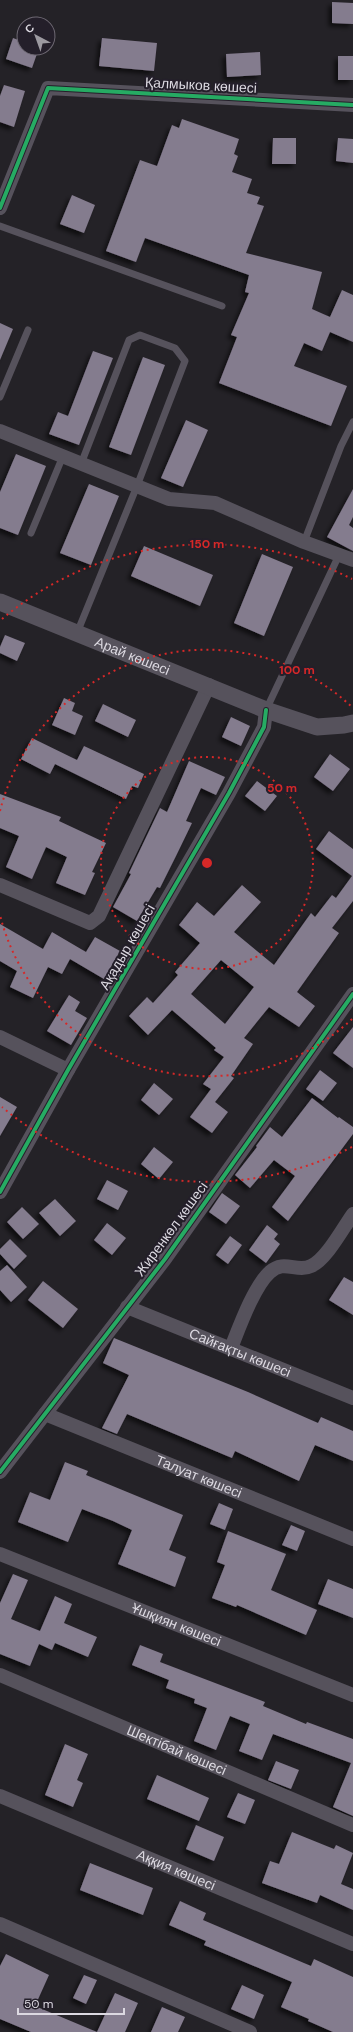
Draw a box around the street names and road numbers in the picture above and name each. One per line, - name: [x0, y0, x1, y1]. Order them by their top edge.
- street label: Қалмыков көшесі: [145, 73, 257, 97]
- street label: Арай көшесі: [92, 632, 173, 679]
- street label: Ақадыр көшесі: [95, 901, 159, 993]
- street label: Жиренкөл көшесі: [131, 1178, 211, 1280]
- street label: Сайғақты көшесі: [187, 1324, 294, 1381]
- street label: Талуат көшесі: [153, 1451, 245, 1502]
- street label: Ұшқиян көшесі: [129, 1598, 224, 1650]
- street label: Шектібай көшесі: [124, 1721, 229, 1779]
- street label: Аққия көшесі: [134, 1845, 218, 1894]

